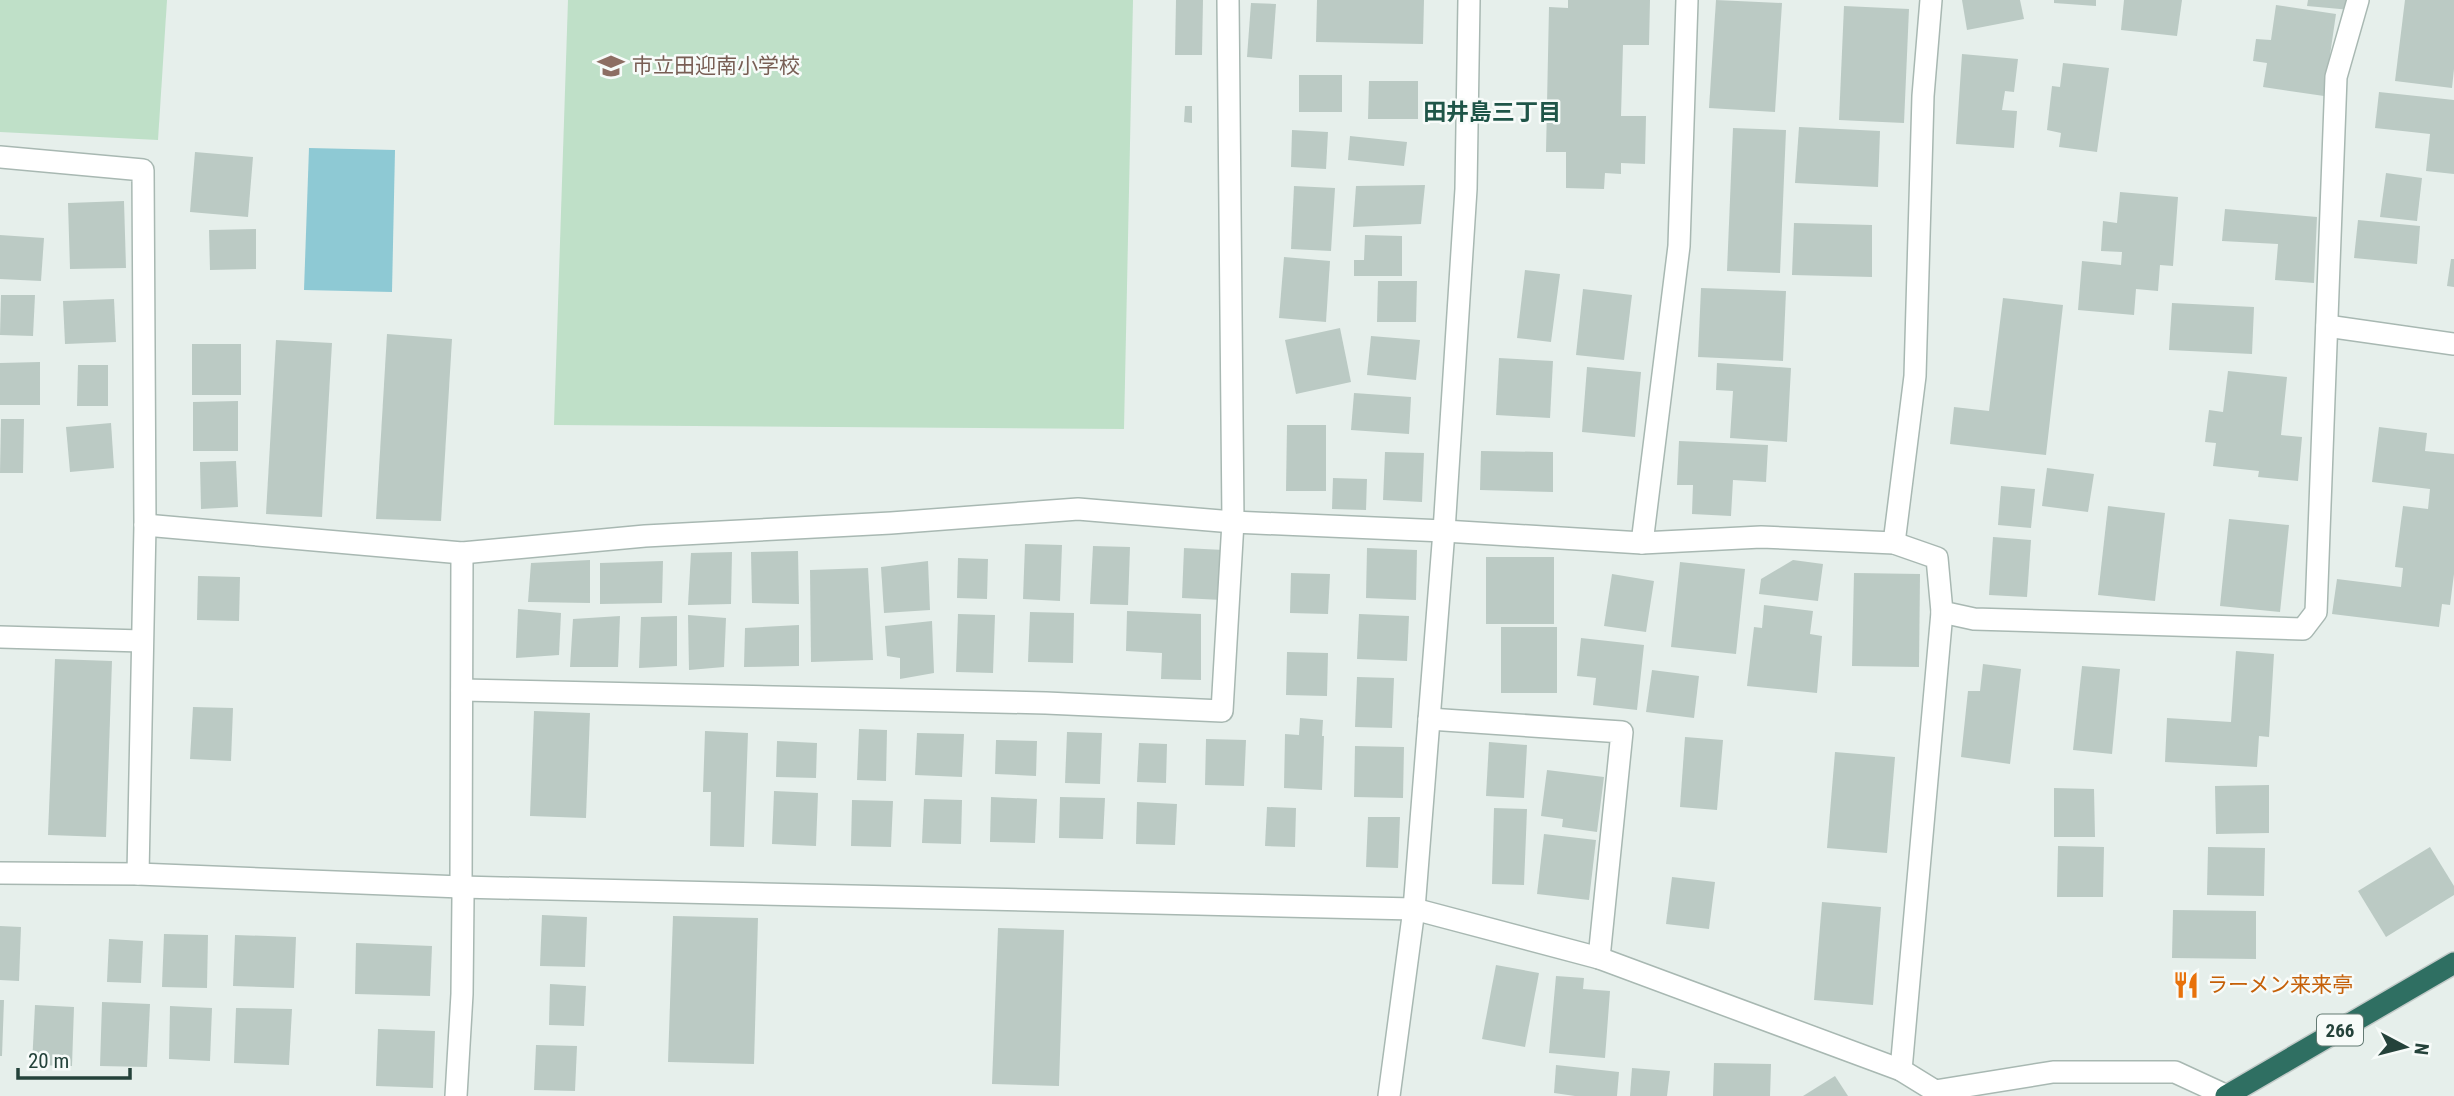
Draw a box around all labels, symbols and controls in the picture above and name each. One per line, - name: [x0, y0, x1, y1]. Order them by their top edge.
- school or university icon: 市立田迎南小学校: [596, 51, 626, 81]
- place label: 市立田迎南小学校: [632, 54, 800, 78]
- district label: 田井島三丁目: [1423, 99, 1561, 126]
- restaurant icon: ラーメン来来亭: [2171, 970, 2201, 1000]
- place label: ラーメン来来亭: [2207, 973, 2353, 997]
- north arrow: [2370, 1012, 2440, 1082]
- road number: 266: [2317, 1014, 2363, 1046]
- scale bar: [18, 1036, 130, 1080]
- text: N: [2409, 1042, 2434, 1056]
- text: 20 m: [28, 1049, 69, 1073]

